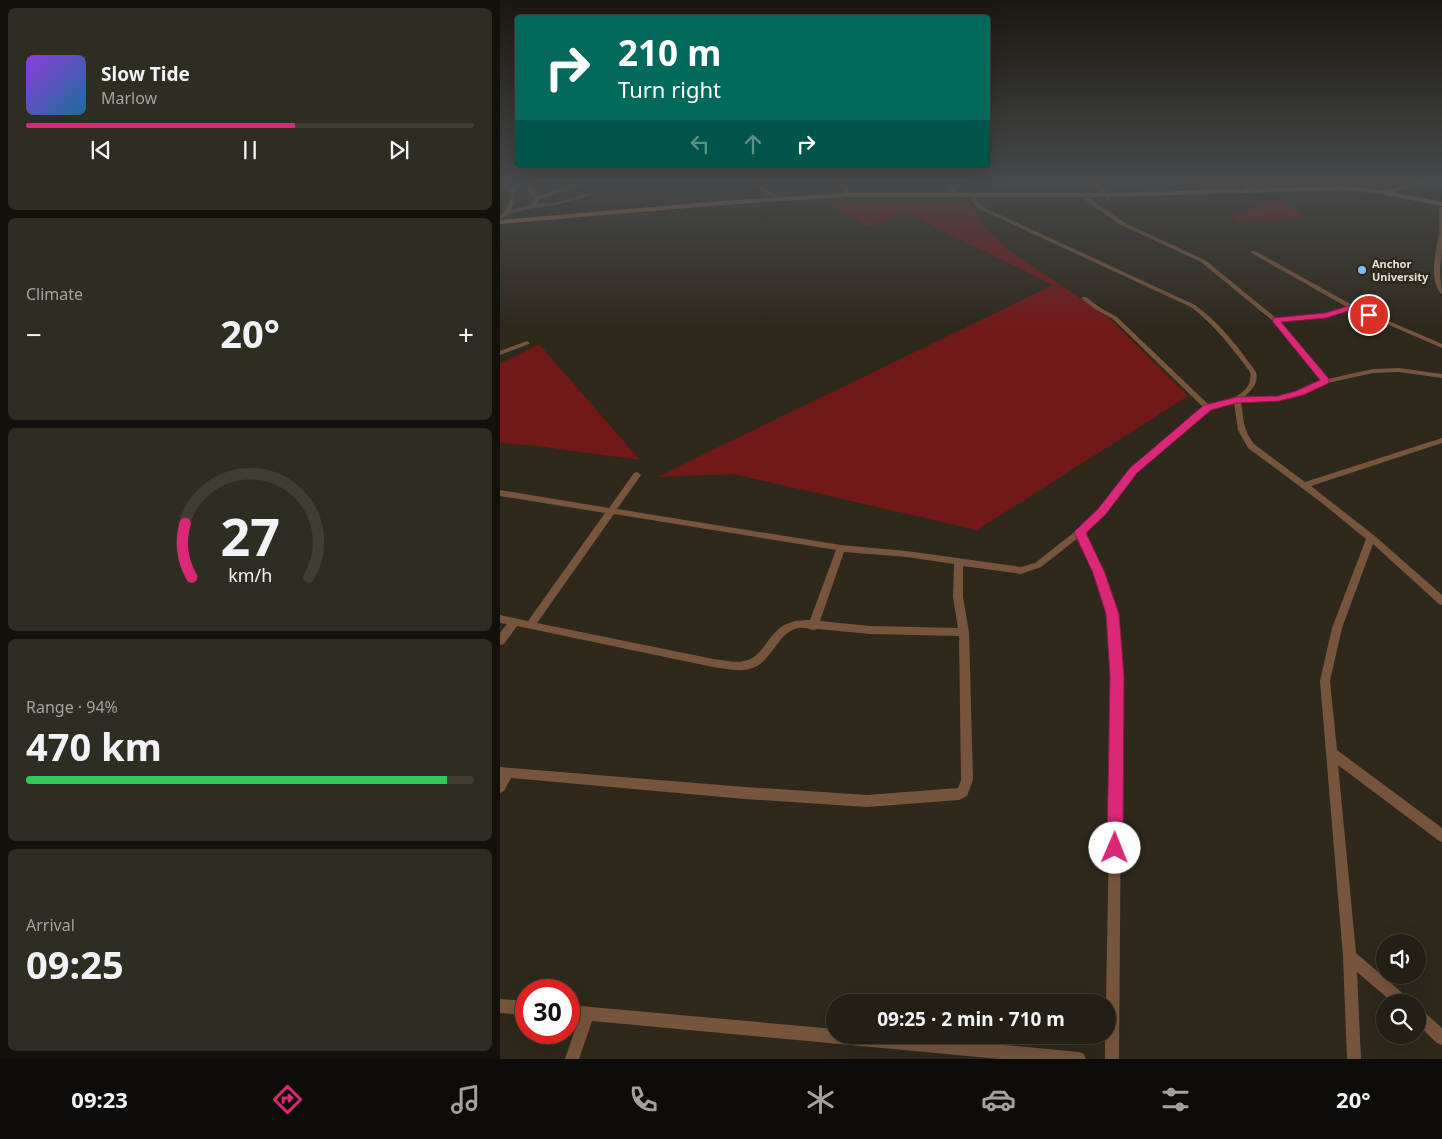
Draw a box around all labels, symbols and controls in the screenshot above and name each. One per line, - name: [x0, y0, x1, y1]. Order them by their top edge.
- text: 210 m: [618, 29, 721, 76]
- icon: right: [535, 35, 600, 100]
- text: Slow Tide: [101, 61, 190, 87]
- text: Turn right: [618, 74, 721, 104]
- text: Marlow: [101, 87, 157, 109]
- icon: left: [686, 130, 714, 158]
- icon: ahead: [739, 130, 767, 158]
- icon: right: [792, 130, 820, 158]
- icon: previous: [87, 136, 115, 164]
- icon: pause: [236, 136, 264, 164]
- icon: next: [385, 136, 413, 164]
- place label: Anchor University: [1372, 256, 1429, 284]
- marker: Anchor University: [1356, 264, 1368, 276]
- text: Climate: [26, 283, 83, 305]
- pin: [1348, 294, 1390, 336]
- icon: arrive: [1355, 301, 1383, 329]
- text: 20°: [220, 307, 280, 359]
- text: −: [26, 315, 42, 353]
- text: +: [458, 315, 474, 353]
- text: 27: [220, 500, 280, 571]
- text: km/h: [228, 563, 272, 587]
- text: Range · 94%: [26, 696, 118, 718]
- text: 470 km: [26, 720, 162, 772]
- position arrow: [1088, 821, 1140, 873]
- text: Arrival: [26, 914, 75, 936]
- map controls: [1376, 934, 1426, 1044]
- button: sound: [1376, 934, 1426, 984]
- text: 09:25: [26, 938, 124, 990]
- speed limit sign: 30: [515, 979, 580, 1044]
- button: search: [1376, 994, 1426, 1044]
- text: 09:25 · 2 min · 710 m: [877, 1006, 1065, 1032]
- icon: directions: [270, 1082, 305, 1117]
- icon: music: [448, 1082, 483, 1117]
- icon: phone: [626, 1082, 661, 1117]
- icon: climate: [803, 1082, 838, 1117]
- icon: car: [981, 1082, 1016, 1117]
- icon: filters: [1158, 1082, 1193, 1117]
- text: 09:23: [71, 1084, 128, 1114]
- text: 20°: [1336, 1084, 1371, 1114]

